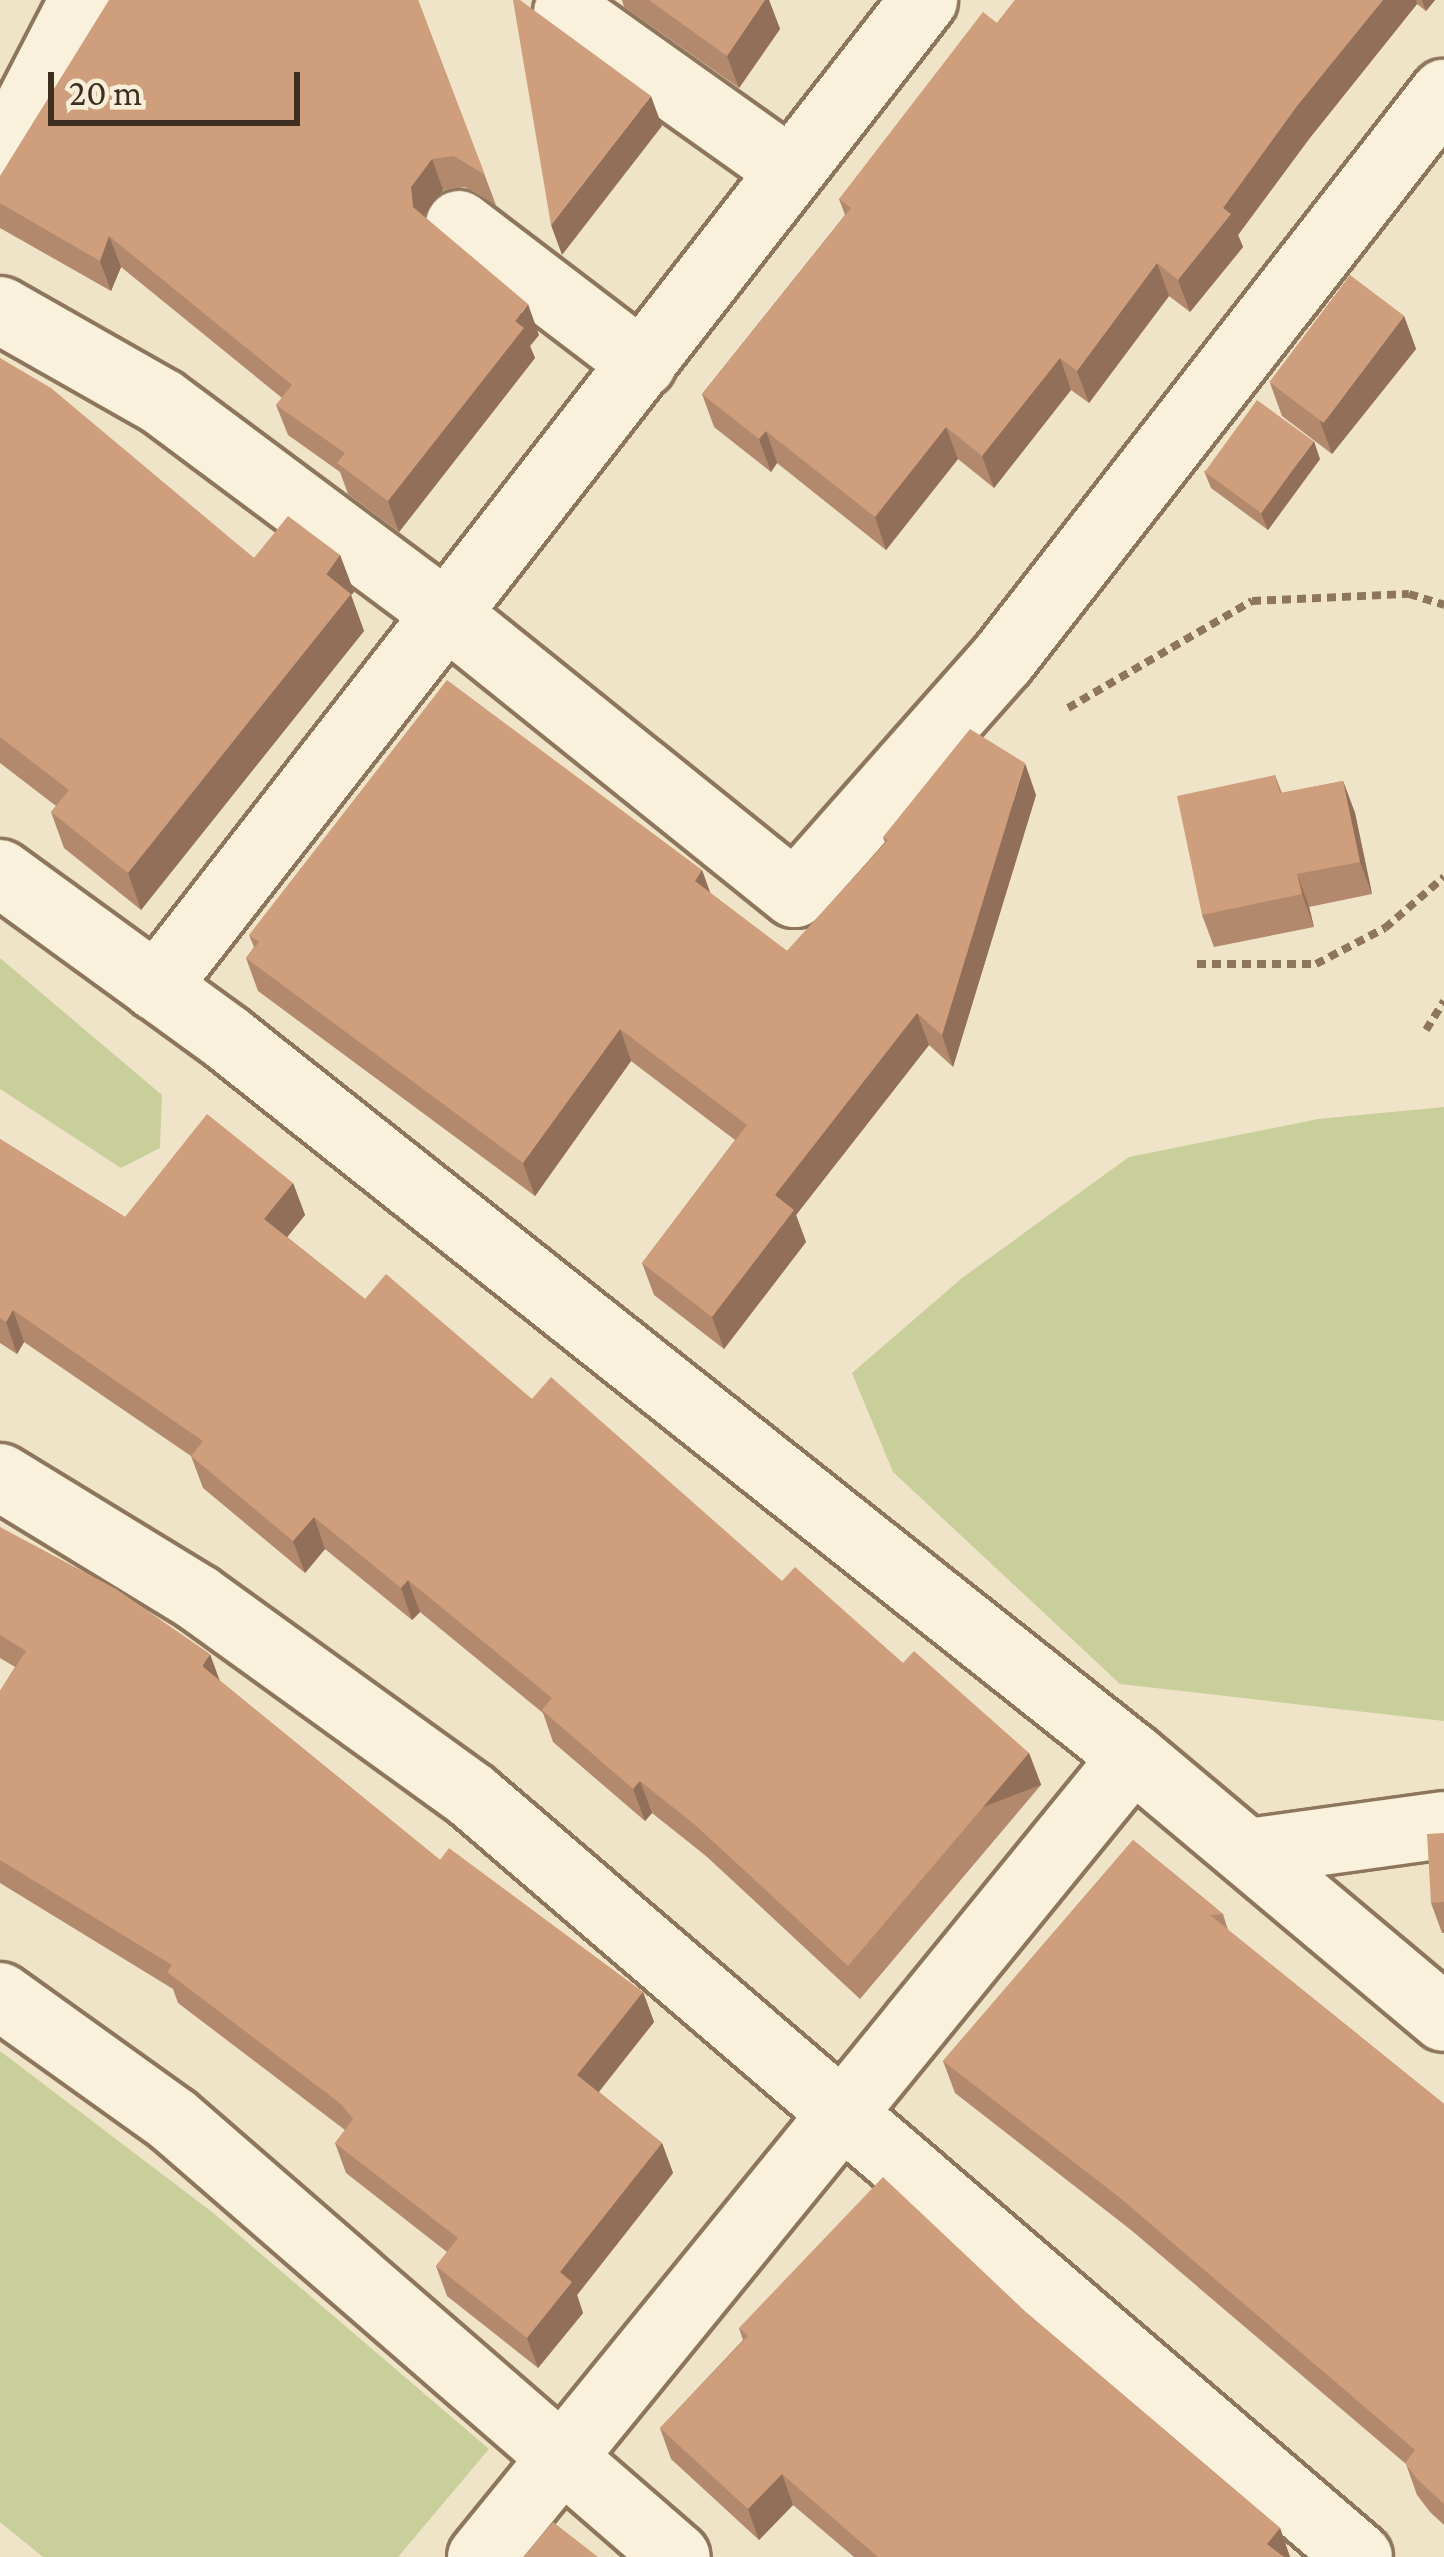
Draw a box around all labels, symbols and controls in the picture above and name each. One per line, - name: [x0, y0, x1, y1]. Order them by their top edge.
- scale bar: [54, 48, 306, 122]
- text: 20 m: [69, 73, 142, 113]

